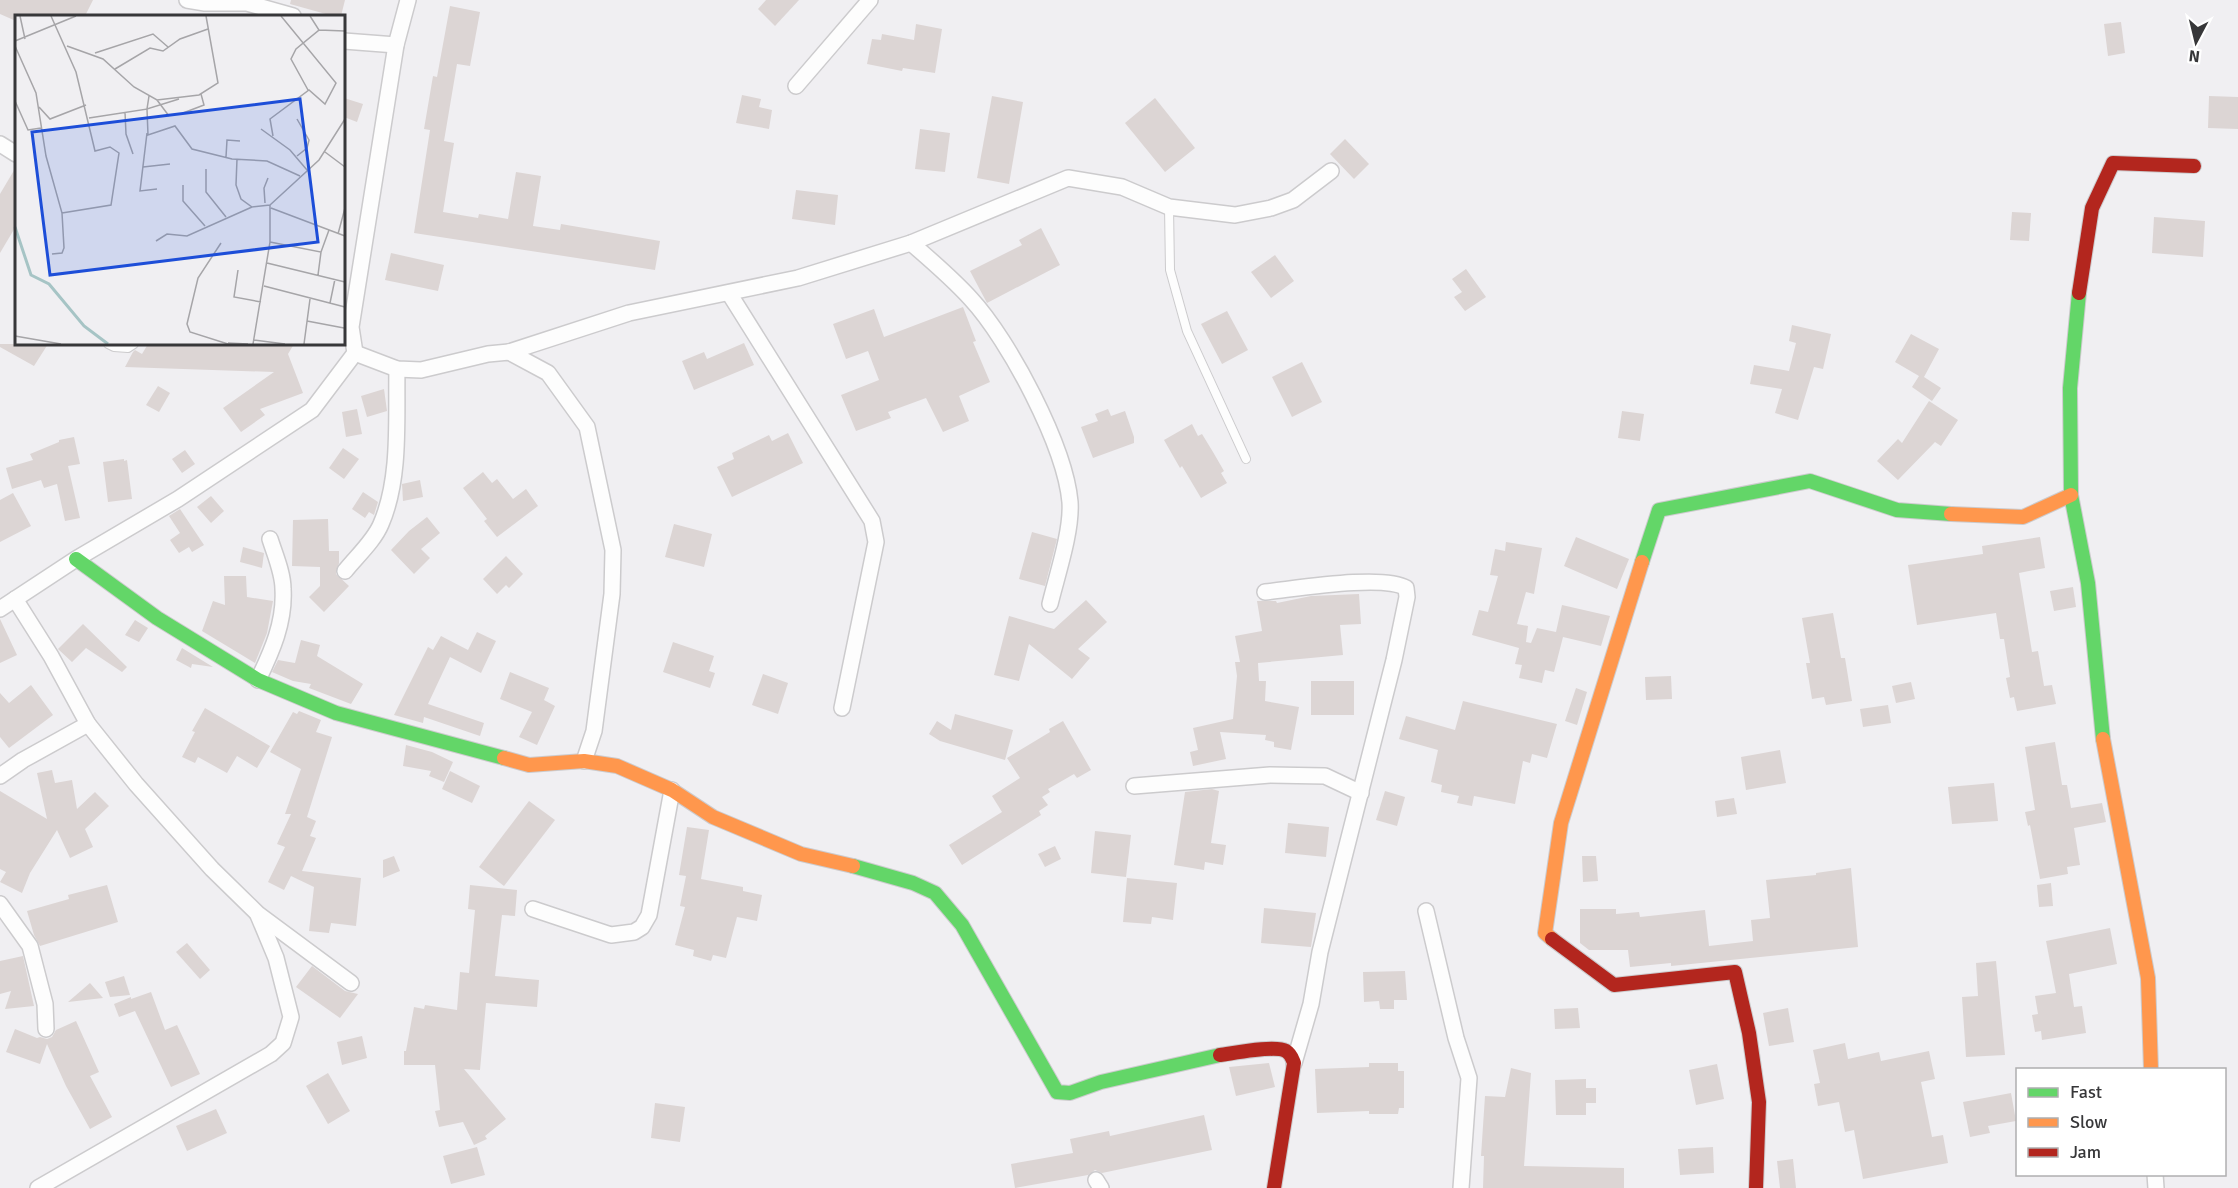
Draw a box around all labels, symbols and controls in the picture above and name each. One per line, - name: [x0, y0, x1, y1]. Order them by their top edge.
- north arrow: [2166, 12, 2226, 72]
- inset map: [15, 15, 345, 345]
- text: N: [2188, 45, 2201, 66]
- legend: [2016, 1068, 2226, 1176]
- text: Fast: [2070, 1081, 2102, 1103]
- text: Slow: [2070, 1111, 2107, 1133]
- text: Jam: [2070, 1141, 2101, 1163]

